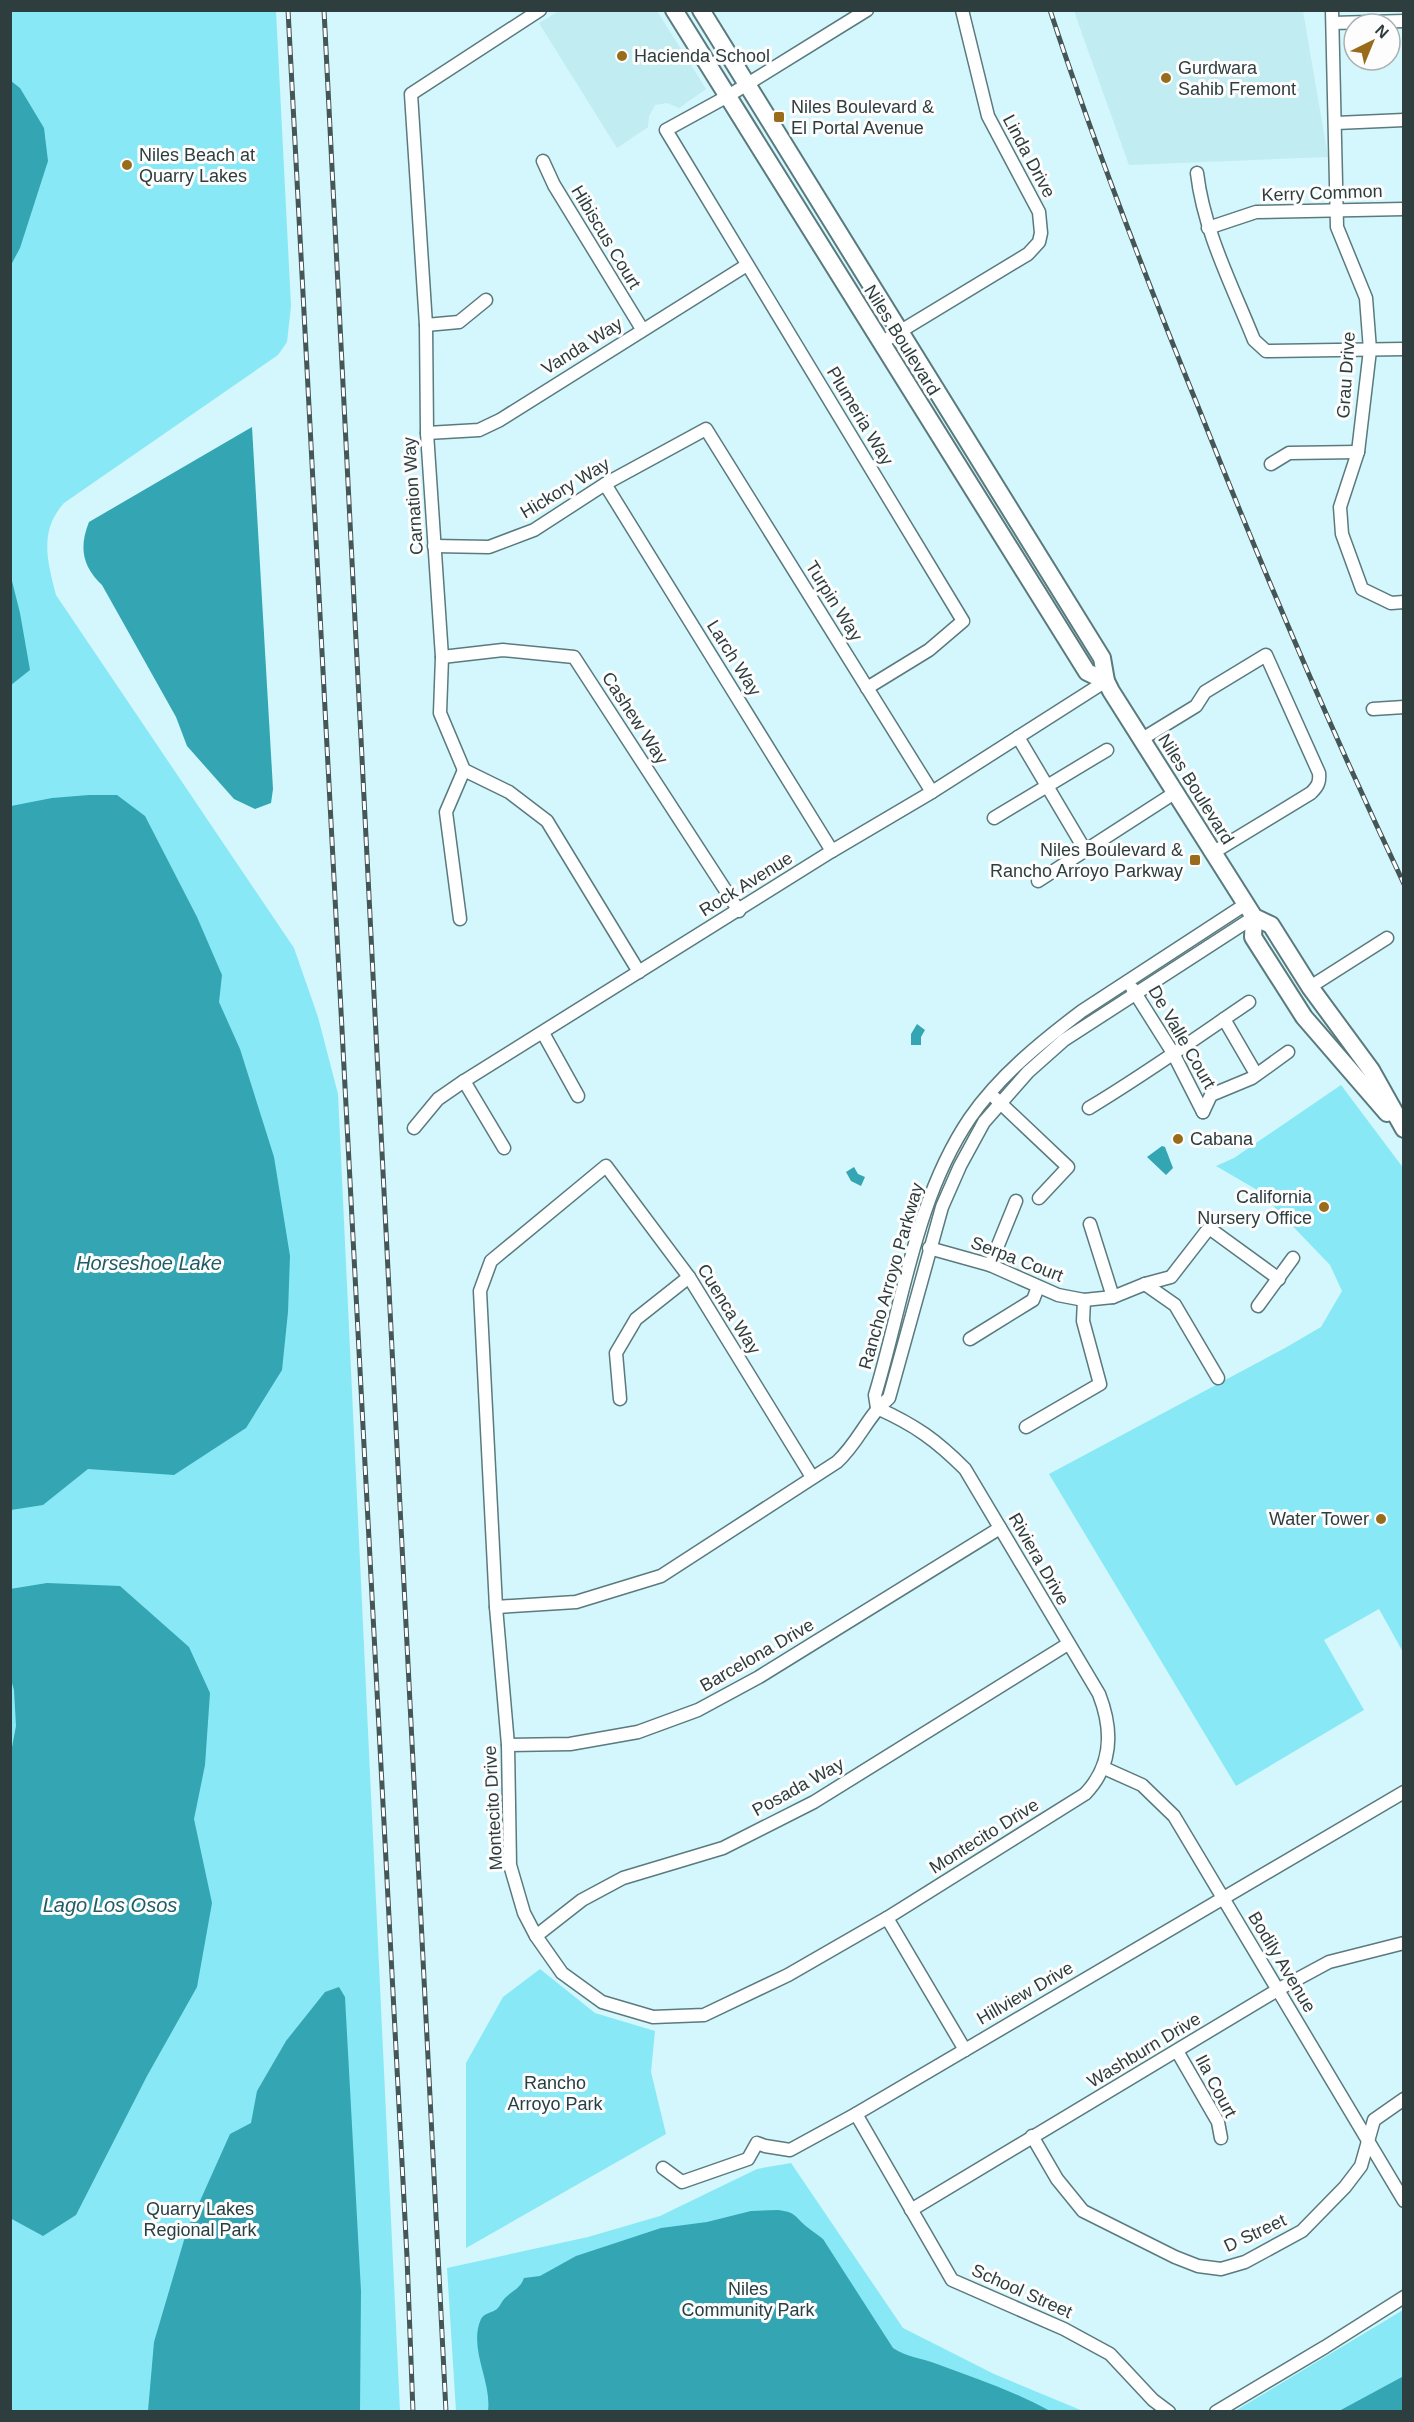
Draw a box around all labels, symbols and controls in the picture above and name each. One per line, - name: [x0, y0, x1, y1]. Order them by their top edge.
- north arrow: [1342, 12, 1402, 72]
- text: N: [1372, 21, 1392, 42]
- place label: Hacienda School: [634, 46, 770, 66]
- marker: Hacienda School: [615, 49, 629, 63]
- place label: Gurdwara Sahib Fremont: [1178, 58, 1296, 99]
- marker: Gurdwara Sahib Fremont: [1159, 71, 1173, 85]
- place label: Niles Boulevard & El Portal Avenue: [791, 97, 934, 138]
- marker: Niles Boulevard & El Portal Avenue: [772, 110, 786, 124]
- street label: Linda Drive: [999, 111, 1059, 201]
- place label: Niles Beach at Quarry Lakes: [139, 145, 255, 186]
- marker: Niles Beach at Quarry Lakes: [120, 158, 134, 172]
- street label: Kerry Common: [1261, 181, 1383, 205]
- street label: Hibiscus Court: [567, 182, 645, 292]
- street label: Niles Boulevard: [860, 281, 944, 399]
- street label: Vanda Way: [538, 313, 626, 379]
- street label: Grau Drive: [1333, 331, 1359, 419]
- street label: Plumeria Way: [823, 363, 897, 469]
- street label: Carnation Way: [399, 436, 427, 556]
- street label: Hickory Way: [517, 454, 613, 522]
- street label: Turpin Way: [801, 557, 867, 645]
- street label: Larch Way: [703, 617, 765, 699]
- street label: Cashew Way: [598, 668, 672, 768]
- street label: Niles Boulevard: [1154, 730, 1238, 848]
- place label: Niles Boulevard & Rancho Arroyo Parkway: [990, 840, 1183, 881]
- street label: Rock Avenue: [696, 848, 796, 920]
- marker: Niles Boulevard & Rancho Arroyo Parkway: [1188, 853, 1202, 867]
- street label: De Valle Court: [1144, 982, 1220, 1092]
- place label: Cabana: [1190, 1129, 1254, 1149]
- marker: Cabana: [1171, 1132, 1185, 1146]
- street label: Rancho Arroyo Parkway: [855, 1180, 927, 1372]
- place label: California Nursery Office: [1197, 1187, 1313, 1228]
- marker: California Nursery Office: [1317, 1200, 1331, 1214]
- street label: Serpa Court: [968, 1232, 1066, 1286]
- water label: Horseshoe Lake: [76, 1252, 222, 1274]
- street label: Cuenca Way: [693, 1260, 765, 1358]
- street label: Riviera Drive: [1005, 1509, 1073, 1609]
- place label: Water Tower: [1269, 1509, 1369, 1529]
- marker: Water Tower: [1374, 1512, 1388, 1526]
- street label: Barcelona Drive: [697, 1614, 817, 1696]
- street label: Montecito Drive: [480, 1745, 506, 1871]
- street label: Posada Way: [749, 1754, 847, 1820]
- street label: Montecito Drive: [926, 1794, 1042, 1878]
- water label: Lago Los Osos: [43, 1894, 177, 1916]
- street label: Bodily Avenue: [1244, 1908, 1320, 2016]
- street label: Hillview Drive: [973, 1957, 1077, 2029]
- street label: Washburn Drive: [1084, 2008, 1204, 2092]
- street label: Ila Court: [1191, 2051, 1241, 2121]
- park label: Rancho Arroyo Park: [507, 2073, 604, 2114]
- park label: Quarry Lakes Regional Park: [143, 2199, 258, 2240]
- street label: D Street: [1221, 2210, 1289, 2256]
- street label: School Street: [969, 2260, 1075, 2322]
- park label: Niles Community Park: [681, 2279, 816, 2320]

